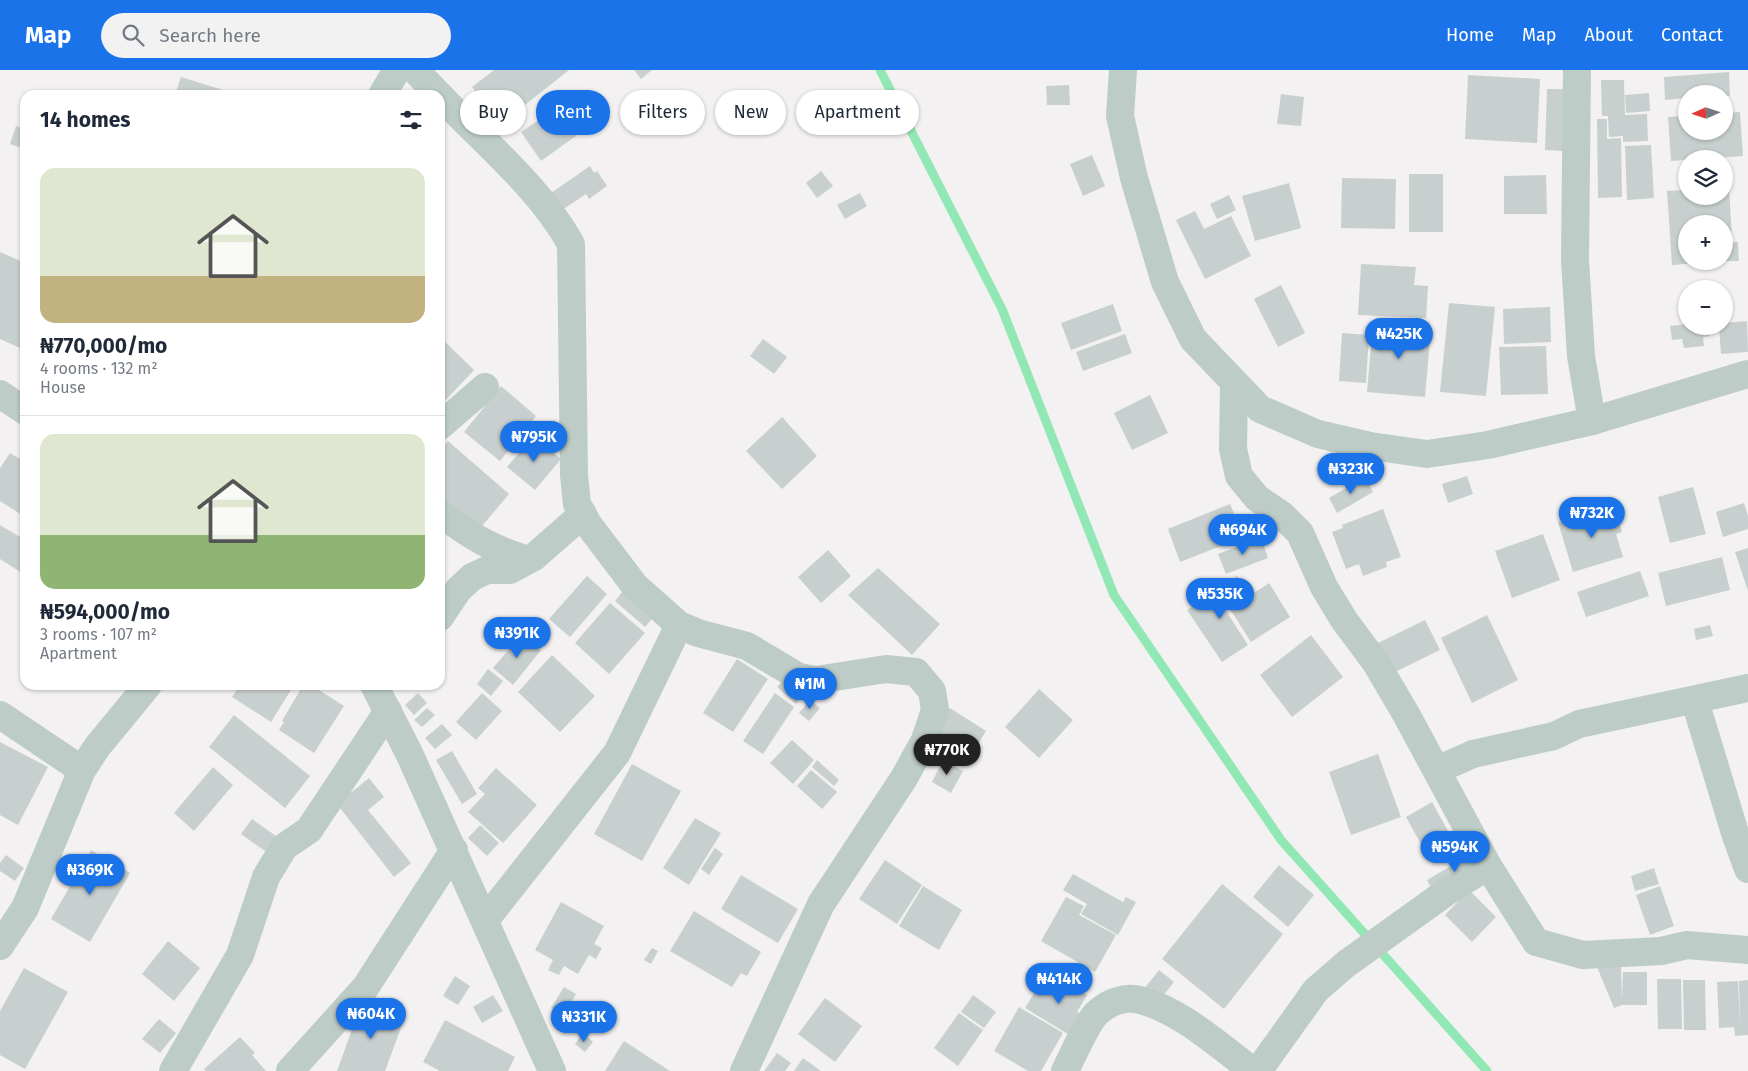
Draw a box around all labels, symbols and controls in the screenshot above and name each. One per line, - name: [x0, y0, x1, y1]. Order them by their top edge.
- search box: [101, 13, 451, 58]
- text: Map: [25, 21, 71, 49]
- icon: search: [119, 21, 147, 49]
- text: Search here: [159, 24, 261, 47]
- text: Home: [1446, 24, 1494, 46]
- text: Map: [1522, 24, 1556, 46]
- text: About: [1584, 24, 1633, 46]
- text: Contact: [1661, 24, 1723, 46]
- north arrow: [1678, 85, 1732, 140]
- map controls: [1678, 85, 1733, 335]
- chip: Buy: [460, 90, 526, 135]
- chip: Rent: [536, 90, 610, 135]
- chip: Filters: [620, 90, 705, 135]
- chip: New: [715, 90, 786, 135]
- chip: Apartment: [796, 90, 919, 135]
- icon: filters: [397, 106, 425, 134]
- text: 14 homes: [40, 107, 130, 133]
- button: layers: [1678, 150, 1733, 205]
- icon: home: [188, 201, 278, 291]
- button: +: [1678, 215, 1733, 270]
- button: −: [1678, 280, 1733, 335]
- pin: ₦425K: [1364, 318, 1434, 360]
- text: ₦425K: [1376, 324, 1422, 343]
- text: ₦770,000/mo: [40, 333, 167, 359]
- text: 4 rooms · 132 m²: [40, 359, 158, 378]
- text: House: [40, 378, 86, 397]
- pin: ₦795K: [499, 420, 569, 463]
- text: ₦795K: [511, 427, 557, 446]
- pin: ₦323K: [1316, 452, 1386, 495]
- text: ₦323K: [1328, 459, 1374, 478]
- icon: home: [188, 466, 278, 556]
- pin: ₦732K: [1557, 496, 1627, 539]
- text: ₦732K: [1570, 503, 1614, 522]
- pin: ₦694K: [1208, 514, 1278, 556]
- text: ₦694K: [1219, 520, 1267, 539]
- pin: ₦535K: [1185, 578, 1255, 620]
- text: ₦535K: [1197, 584, 1243, 603]
- text: ₦594,000/mo: [40, 599, 170, 625]
- pin: ₦391K: [482, 616, 552, 659]
- text: ₦391K: [495, 623, 539, 642]
- text: 3 rooms · 107 m²: [40, 625, 157, 644]
- text: Apartment: [40, 644, 117, 663]
- pin: ₦1M: [786, 668, 834, 710]
- text: ₦1M: [795, 674, 825, 693]
- pin: ₦770K: [912, 734, 982, 776]
- text: ₦770K: [925, 740, 969, 759]
- pin: ₦594K: [1420, 830, 1490, 873]
- text: ₦594K: [1432, 837, 1478, 856]
- pin: ₦369K: [55, 854, 125, 896]
- text: ₦369K: [67, 860, 113, 879]
- pin: ₦414K: [1024, 962, 1094, 1005]
- text: ₦414K: [1037, 969, 1081, 988]
- pin: ₦604K: [336, 998, 406, 1040]
- pin: ₦331K: [549, 1000, 619, 1043]
- text: ₦604K: [347, 1004, 395, 1023]
- text: ₦331K: [562, 1007, 606, 1026]

